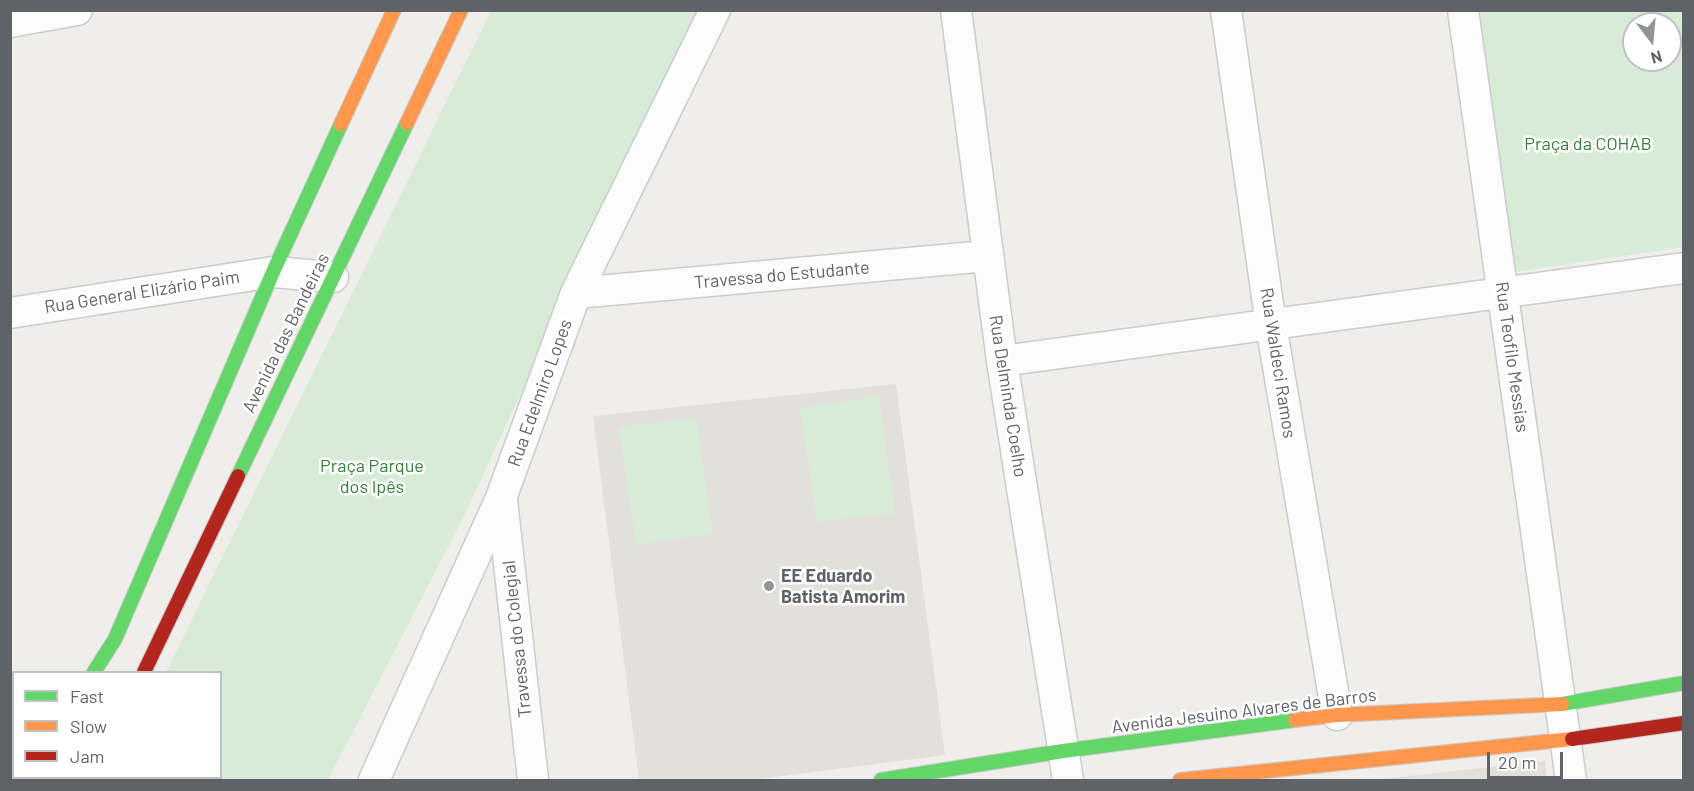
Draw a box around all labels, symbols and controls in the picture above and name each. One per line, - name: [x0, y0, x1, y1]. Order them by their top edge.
- north arrow: [1622, 12, 1682, 72]
- text: N: [1649, 47, 1664, 68]
- park label: Praça da COHAB: [1524, 133, 1652, 155]
- street label: Avenida das Bandeiras: [238, 250, 334, 416]
- street label: Travessa do Estudante: [693, 257, 871, 293]
- street label: Rua General Elizário Paim: [43, 266, 241, 318]
- street label: Rua Teofilo Messias: [1491, 280, 1533, 434]
- street label: Rua Waldeci Ramos: [1255, 286, 1301, 440]
- street label: Rua Delminda Coelho: [985, 313, 1031, 479]
- street label: Rua Edelmiro Lopes: [503, 316, 577, 470]
- park label: Praça Parque dos Ipês: [320, 455, 424, 498]
- street label: Travessa do Colegial: [498, 559, 536, 719]
- place label: EE Eduardo Batista Amorim: [781, 565, 905, 608]
- marker: EE Eduardo Batista Amorim: [762, 579, 776, 593]
- legend: [12, 671, 222, 779]
- street label: Avenida Jesuino Alvares de Barros: [1110, 684, 1378, 738]
- text: Fast: [70, 685, 104, 707]
- text: Slow: [70, 715, 107, 737]
- scale bar: [1490, 740, 1566, 778]
- text: Jam: [70, 745, 104, 767]
- text: 20 m: [1498, 751, 1536, 773]

